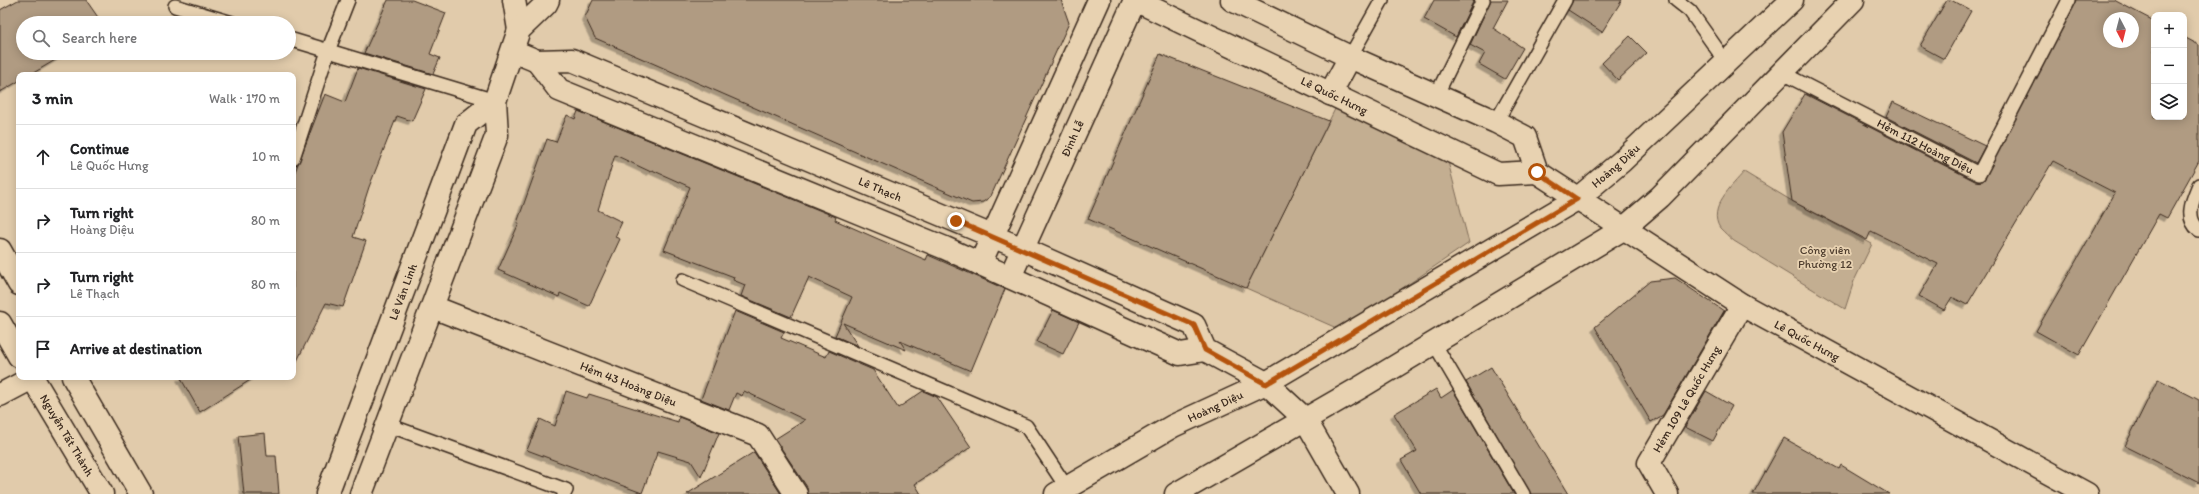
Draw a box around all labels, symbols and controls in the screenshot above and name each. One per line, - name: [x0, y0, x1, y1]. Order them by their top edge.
- north arrow: [2103, 12, 2139, 48]
- map controls: [2151, 12, 2187, 120]
- button: +: [2151, 12, 2187, 48]
- search box: [16, 16, 296, 60]
- icon: search: [30, 27, 52, 49]
- text: Search here: [62, 29, 137, 47]
- button: −: [2151, 48, 2187, 84]
- street label: Lê Quốc Hưng: [1299, 74, 1371, 118]
- button: layers: [2151, 84, 2187, 120]
- text: 3 min: [32, 88, 73, 108]
- text: Walk · 170 m: [209, 91, 280, 106]
- street label: Hẻm 112 Hoàng Diệu: [1875, 116, 1976, 177]
- street label: Ðinh Lễ: [1058, 118, 1087, 159]
- text: Continue: [70, 140, 129, 158]
- street label: Hoàng Diệu: [1589, 141, 1643, 191]
- icon: ahead: [32, 146, 54, 168]
- text: 10 m: [252, 149, 280, 164]
- text: Lê Quốc Hưng: [70, 158, 149, 173]
- route start: [1528, 163, 1546, 181]
- street label: Lê Thạch: [856, 174, 904, 204]
- text: Turn right: [70, 204, 134, 222]
- icon: right: [32, 210, 54, 232]
- route end: [947, 212, 965, 230]
- text: 80 m: [251, 213, 280, 228]
- text: Hoàng Diệu: [70, 222, 134, 237]
- park label: Công viên Phường 12: [1798, 243, 1853, 271]
- street label: Lê Văn Linh: [386, 261, 420, 322]
- text: Turn right: [70, 268, 134, 286]
- icon: right: [32, 274, 54, 296]
- text: 80 m: [251, 277, 280, 292]
- text: Lê Thạch: [70, 286, 120, 301]
- street label: Lê Quốc Hưng: [1772, 317, 1843, 365]
- icon: arrive: [32, 338, 54, 360]
- text: Arrive at destination: [70, 340, 202, 358]
- street label: Hẻm 109 Lê Quốc Hưng: [1650, 342, 1724, 455]
- street label: Hẻm 43 Hoàng Diệu: [578, 359, 679, 409]
- street label: Hoàng Diệu: [1185, 387, 1246, 425]
- street label: Nguyễn Tất Thành: [37, 392, 97, 479]

